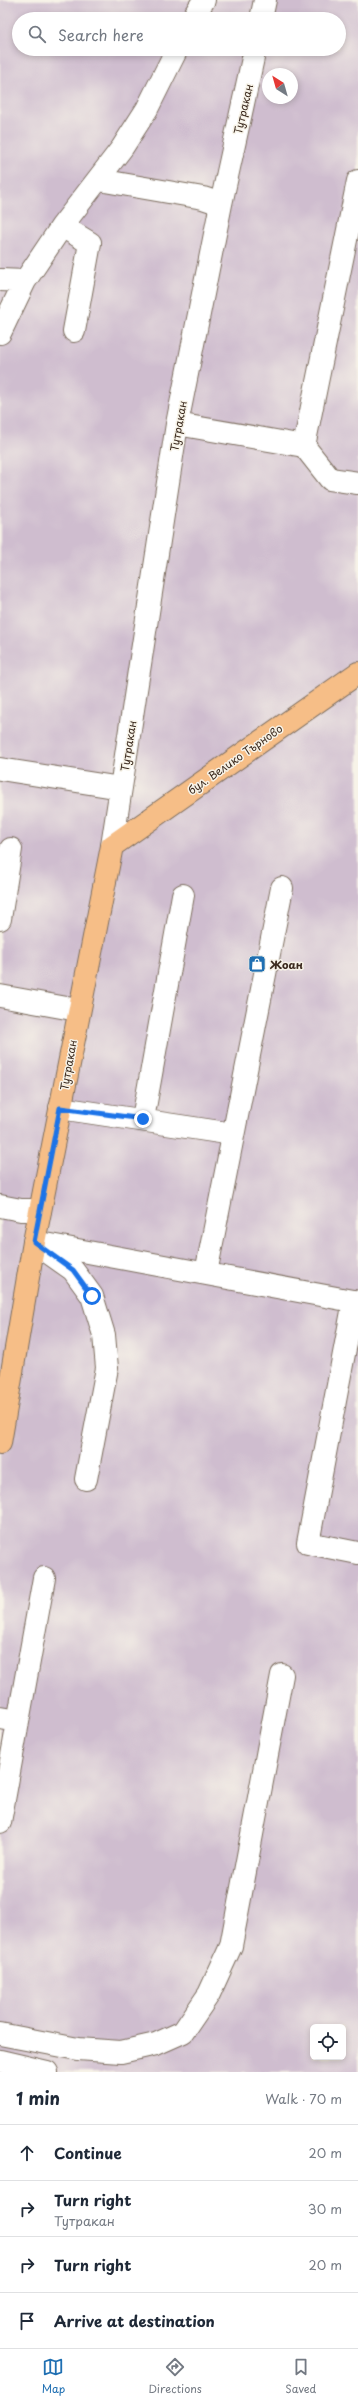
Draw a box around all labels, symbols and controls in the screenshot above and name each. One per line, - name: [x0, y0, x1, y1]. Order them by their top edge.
- search box: [12, 12, 346, 56]
- icon: search: [26, 23, 48, 45]
- text: Search here: [58, 23, 144, 46]
- north arrow: [262, 68, 298, 104]
- street label: Тутракан: [229, 82, 257, 136]
- street label: Тутракан: [165, 399, 191, 453]
- street label: Тутракан: [116, 719, 140, 773]
- street label: бул. Велико Търново: [184, 720, 286, 798]
- shop icon: Жоан: [247, 954, 267, 974]
- place label: Жоан: [269, 956, 303, 973]
- street label: Тутракан: [55, 1038, 81, 1092]
- route end: [134, 1110, 152, 1128]
- route start: [83, 1287, 101, 1305]
- map controls: [310, 2024, 346, 2060]
- button: locate: [310, 2024, 346, 2060]
- text: 1 min: [16, 2085, 60, 2111]
- text: Walk · 70 m: [265, 2089, 342, 2108]
- text: Continue: [54, 2141, 122, 2164]
- icon: ahead: [16, 2142, 38, 2164]
- text: 20 m: [308, 2143, 342, 2162]
- text: Turn right: [54, 2188, 131, 2211]
- icon: right: [16, 2198, 38, 2220]
- text: 30 m: [308, 2199, 342, 2218]
- text: Тутракан: [54, 2211, 115, 2230]
- text: Turn right: [54, 2253, 131, 2276]
- icon: right: [16, 2254, 38, 2276]
- text: 20 m: [308, 2255, 342, 2274]
- text: Arrive at destination: [54, 2309, 215, 2332]
- icon: arrive: [16, 2310, 38, 2332]
- tab: Map: [42, 2356, 65, 2397]
- tab: Directions: [148, 2356, 202, 2397]
- tab: Saved: [285, 2356, 316, 2397]

